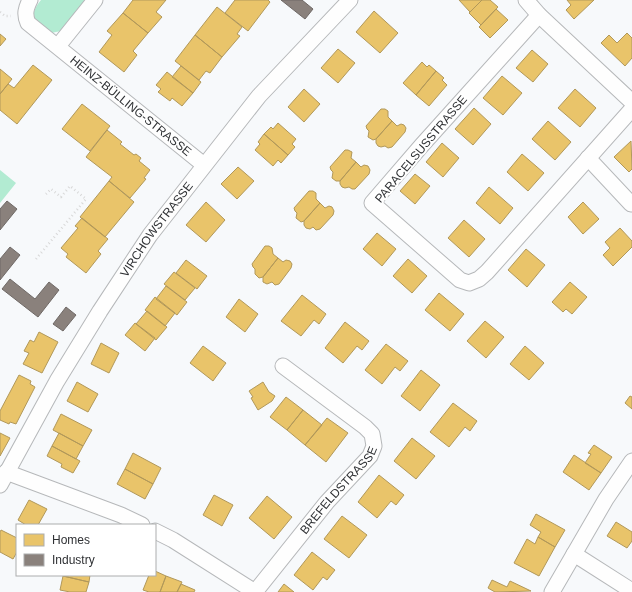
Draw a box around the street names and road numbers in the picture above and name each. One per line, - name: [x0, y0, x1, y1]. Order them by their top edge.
- street label: HEINZ-BÜLLING-STRASSE: [67, 53, 194, 159]
- street label: PARACELSUSSTRASSE: [372, 92, 470, 206]
- street label: VIRCHOWSTRASSE: [117, 179, 196, 280]
- street label: BREFELDSTRASSE: [297, 445, 380, 537]

